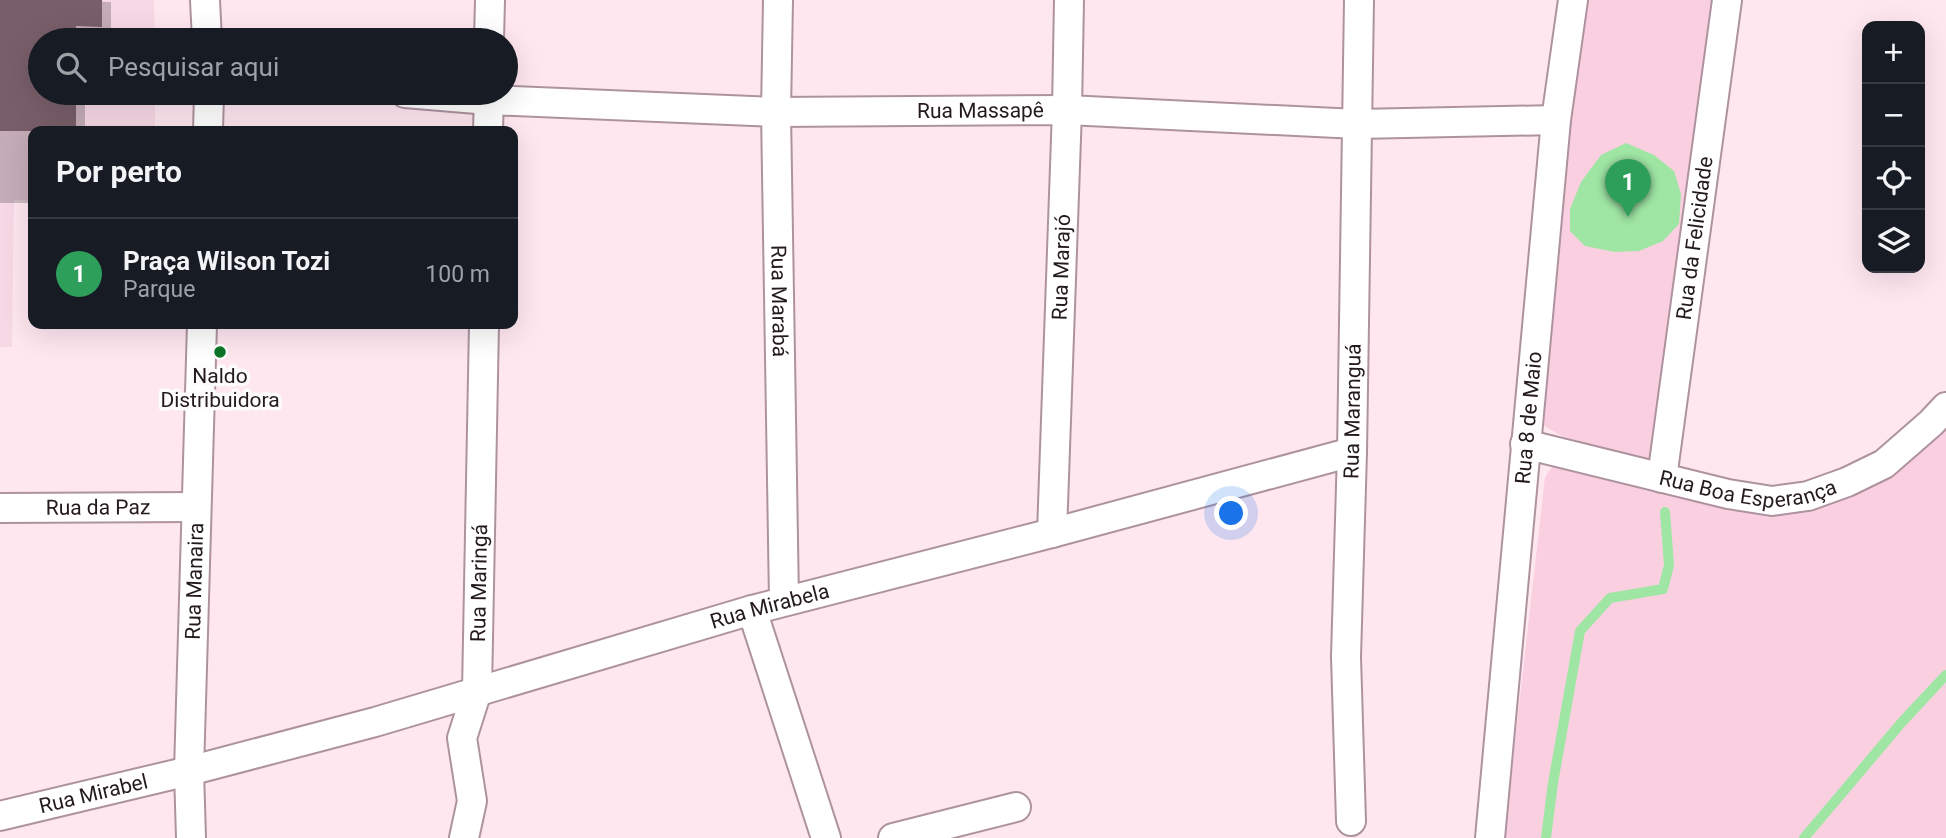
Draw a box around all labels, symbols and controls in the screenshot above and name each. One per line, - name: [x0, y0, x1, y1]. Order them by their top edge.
- map controls: [1862, 21, 1925, 273]
- button: +: [1862, 21, 1925, 84]
- search box: [28, 28, 518, 105]
- icon: search: [52, 48, 90, 86]
- text: Pesquisar aqui: [108, 52, 279, 82]
- button: −: [1862, 84, 1925, 147]
- street label: Rua Massapê: [917, 98, 1044, 123]
- button: locate: [1862, 147, 1925, 210]
- text: Por perto: [56, 154, 182, 189]
- street label: Rua da Felicidade: [1672, 155, 1718, 321]
- pin: 1: [1605, 159, 1651, 217]
- button: layers: [1862, 210, 1925, 273]
- street label: Rua Marajó: [1048, 214, 1075, 321]
- street label: Rua Marabá: [766, 245, 792, 357]
- text: Praça Wilson Tozi: [123, 246, 330, 276]
- text: 1: [72, 261, 86, 288]
- text: 100 m: [425, 261, 490, 288]
- text: Parque: [123, 276, 195, 303]
- street label: Rua Maranguá: [1339, 343, 1366, 479]
- marker: Naldo Distribuidora: [212, 344, 228, 360]
- street label: Rua 8 de Maio: [1511, 350, 1547, 485]
- place label: Naldo Distribuidora: [160, 364, 280, 412]
- street label: Rua Boa Esperança: [1657, 465, 1840, 513]
- street label: Rua da Paz: [46, 495, 150, 520]
- your location: [1214, 496, 1248, 530]
- street label: Rua Manaira: [181, 522, 208, 640]
- street label: Rua Maringá: [466, 524, 492, 642]
- street label: Rua Mirabela: [707, 579, 832, 634]
- street label: Rua Mirabel: [37, 769, 150, 818]

